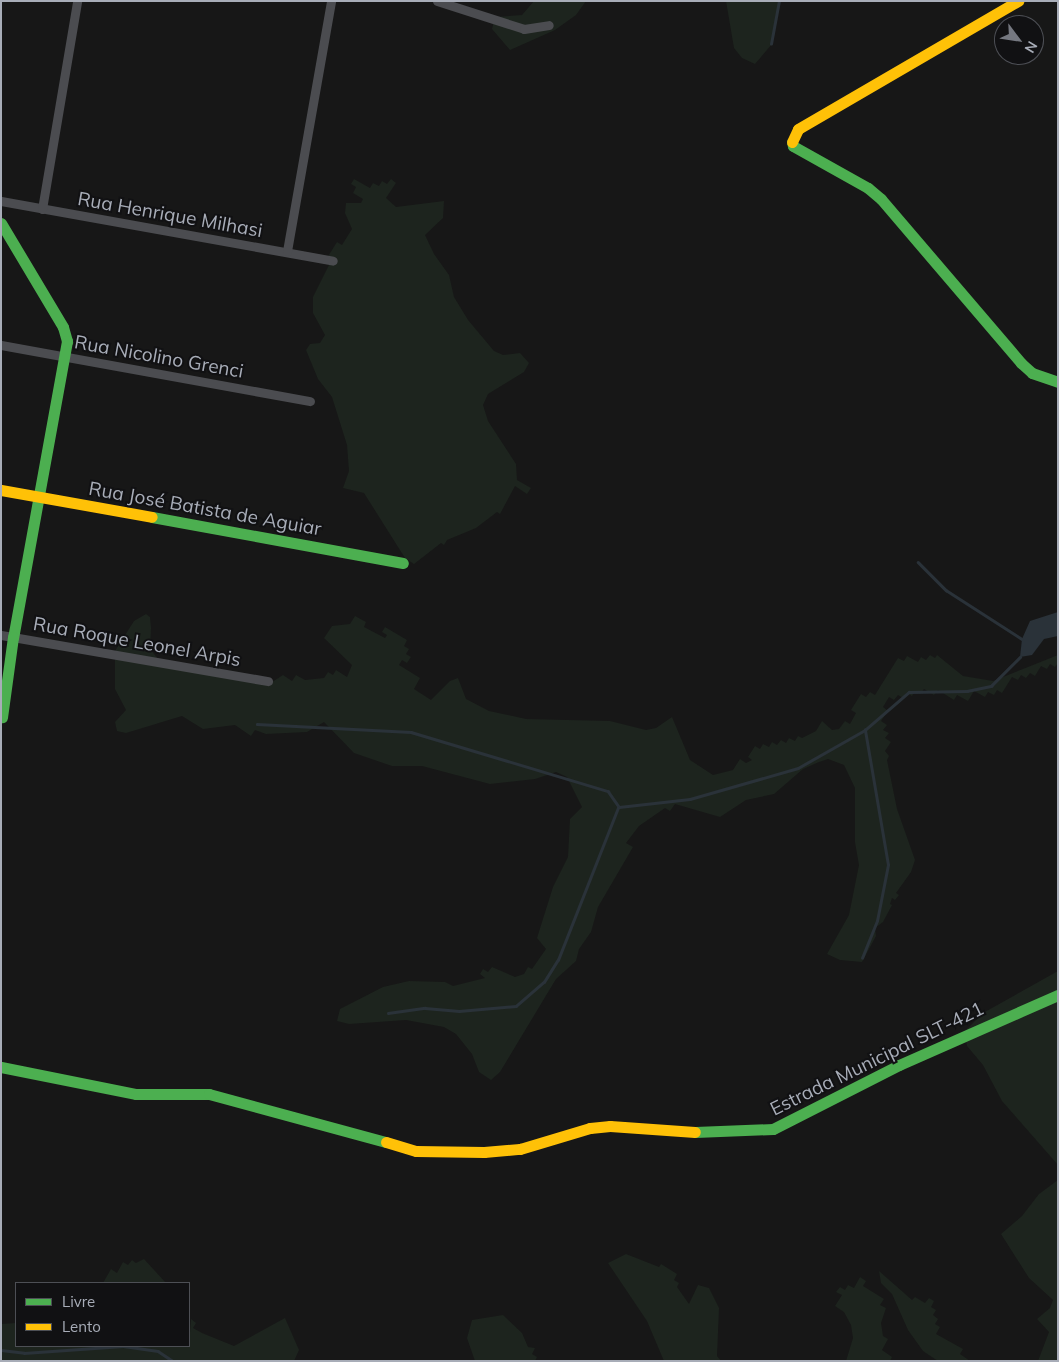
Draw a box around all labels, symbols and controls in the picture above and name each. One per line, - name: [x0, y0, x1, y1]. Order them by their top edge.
- north arrow: [994, 15, 1044, 65]
- text: N: [1021, 38, 1041, 56]
- street label: Rua Henrique Milhasi: [76, 188, 264, 242]
- street label: Rua Nicolino Grenci: [73, 331, 245, 383]
- street label: Rua José Batista de Aguiar: [87, 477, 323, 541]
- street label: Rua Roque Leonel Arpis: [31, 612, 243, 672]
- street label: Estrada Municipal SLT-421: [766, 997, 988, 1121]
- legend: [15, 1282, 190, 1347]
- text: Livre: [62, 1292, 95, 1311]
- text: Lento: [62, 1317, 101, 1336]

